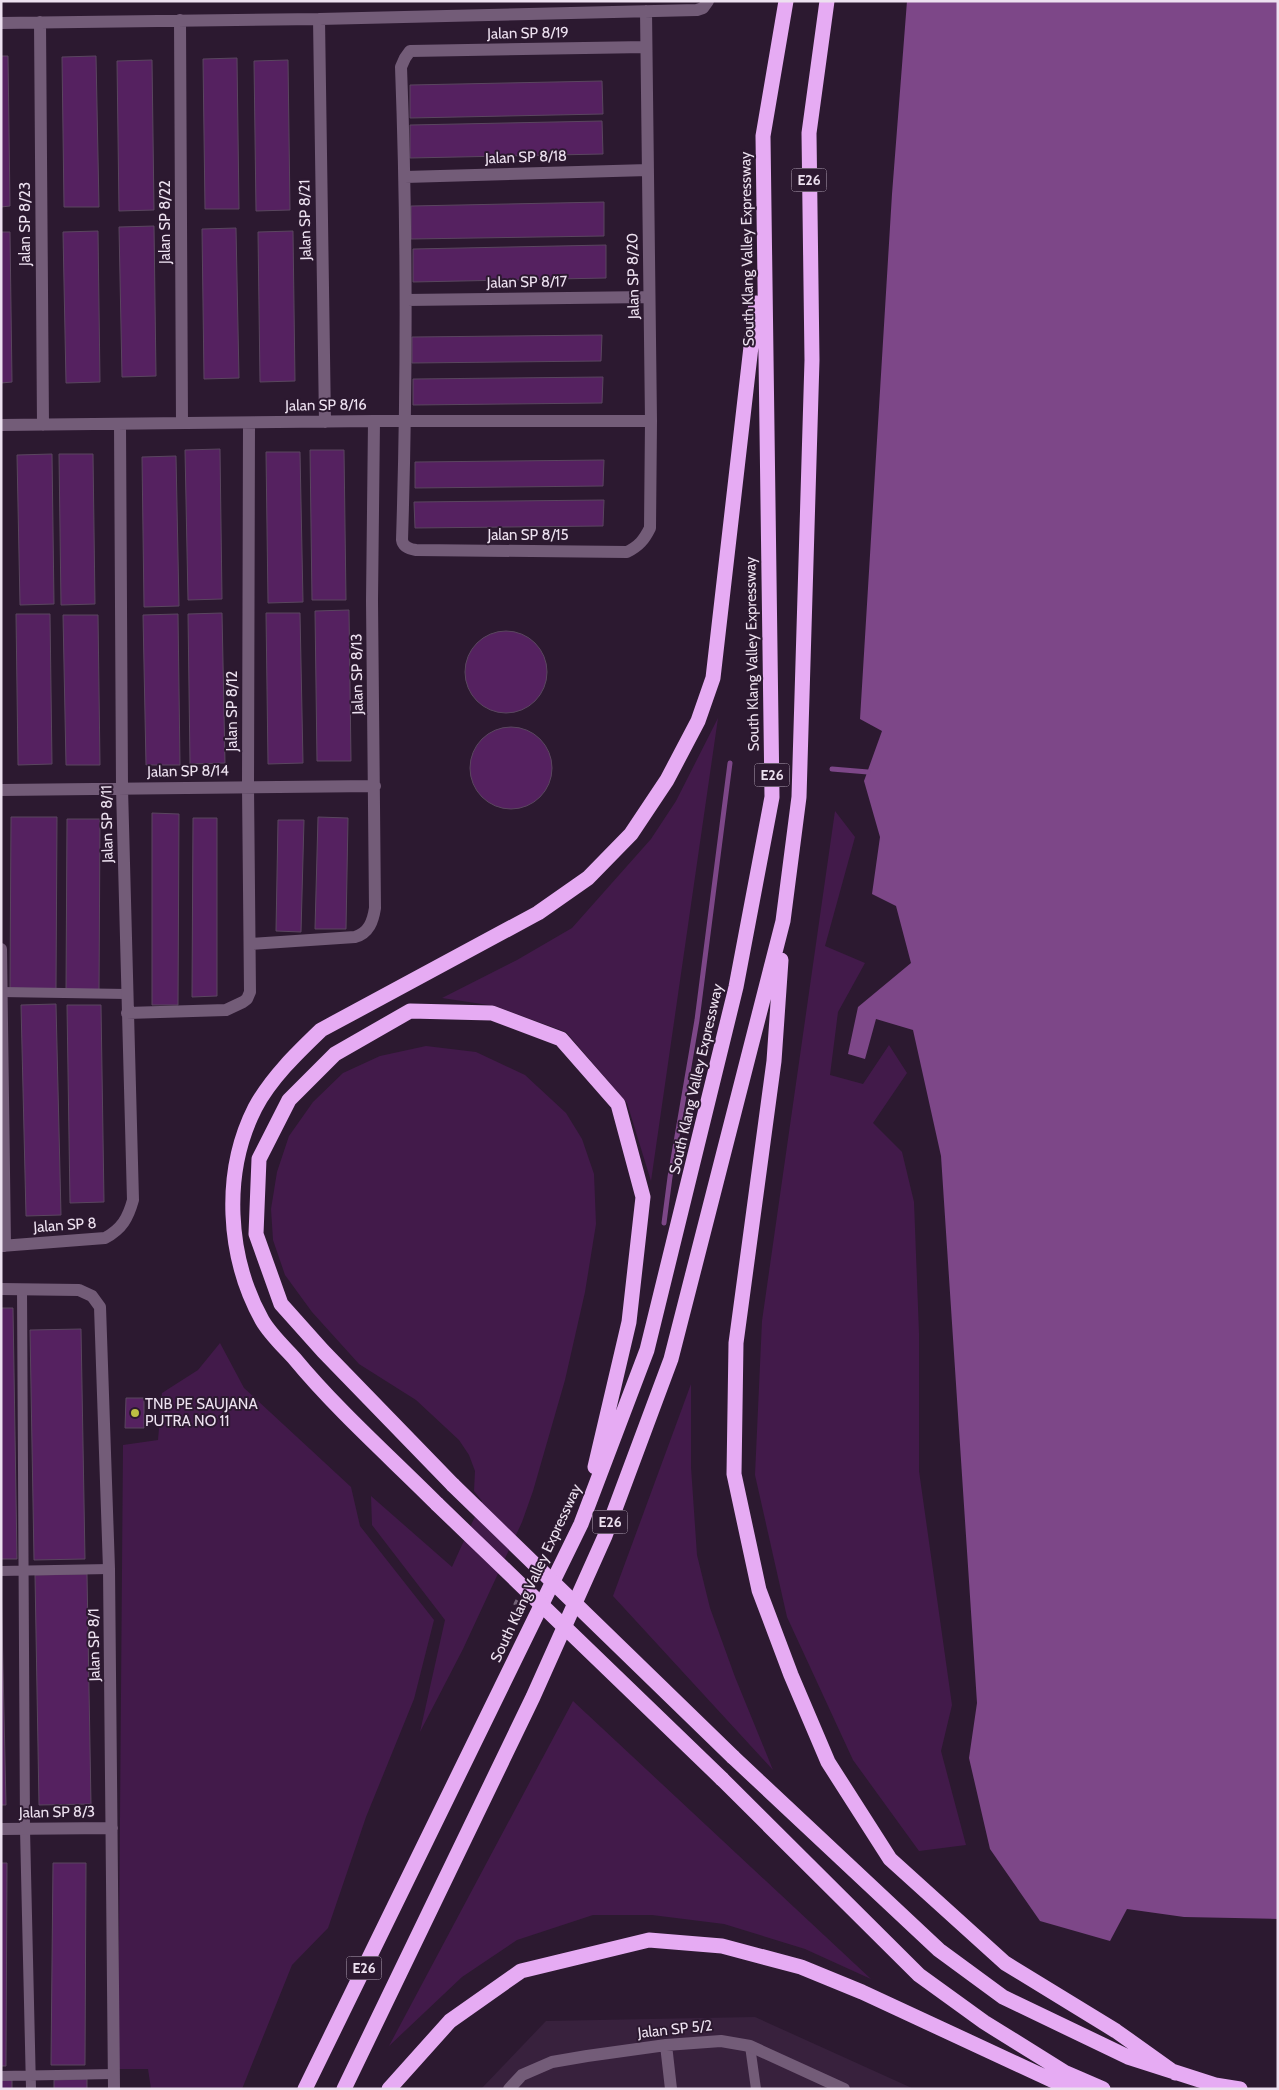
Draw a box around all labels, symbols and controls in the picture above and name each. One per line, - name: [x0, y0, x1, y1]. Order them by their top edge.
- street label: Jalan SP 8/19: [486, 23, 569, 43]
- street label: Jalan SP 8/18: [484, 147, 567, 167]
- street label: South Klang Valley Expressway: [736, 151, 758, 347]
- road number: E26: [792, 168, 826, 192]
- street label: Jalan SP 8/21: [295, 179, 315, 262]
- street label: Jalan SP 8/22: [156, 180, 174, 265]
- street label: Jalan SP 8/23: [16, 182, 34, 267]
- street label: Jalan SP 8/20: [623, 233, 643, 320]
- street label: Jalan SP 8/17: [486, 272, 568, 292]
- street label: Jalan SP 8/16: [284, 395, 367, 415]
- street label: Jalan SP 8/15: [486, 526, 569, 544]
- street label: South Klang Valley Expressway: [741, 556, 763, 752]
- street label: Jalan SP 8/13: [347, 633, 367, 716]
- street label: Jalan SP 8/12: [223, 670, 241, 752]
- street label: Jalan SP 8/14: [146, 761, 229, 781]
- road number: E26: [754, 764, 790, 786]
- street label: Jalan SP 8/11: [97, 785, 117, 864]
- street label: South Klang Valley Expressway: [665, 982, 727, 1176]
- street label: Jalan SP 8: [32, 1214, 97, 1236]
- place label: TNB PE SAUJANA PUTRA NO 11: [145, 1395, 258, 1430]
- marker: TNB PE SAUJANA PUTRA NO 11: [129, 1407, 141, 1419]
- street label: South Klang Valley Expressway: [487, 1480, 586, 1665]
- road number: E26: [592, 1510, 628, 1534]
- street label: Jalan SP 8/1: [84, 1608, 104, 1683]
- street label: Jalan SP 8/3: [18, 1802, 95, 1822]
- road number: E26: [346, 1956, 382, 1980]
- street label: Jalan SP 5/2: [636, 2016, 713, 2042]

